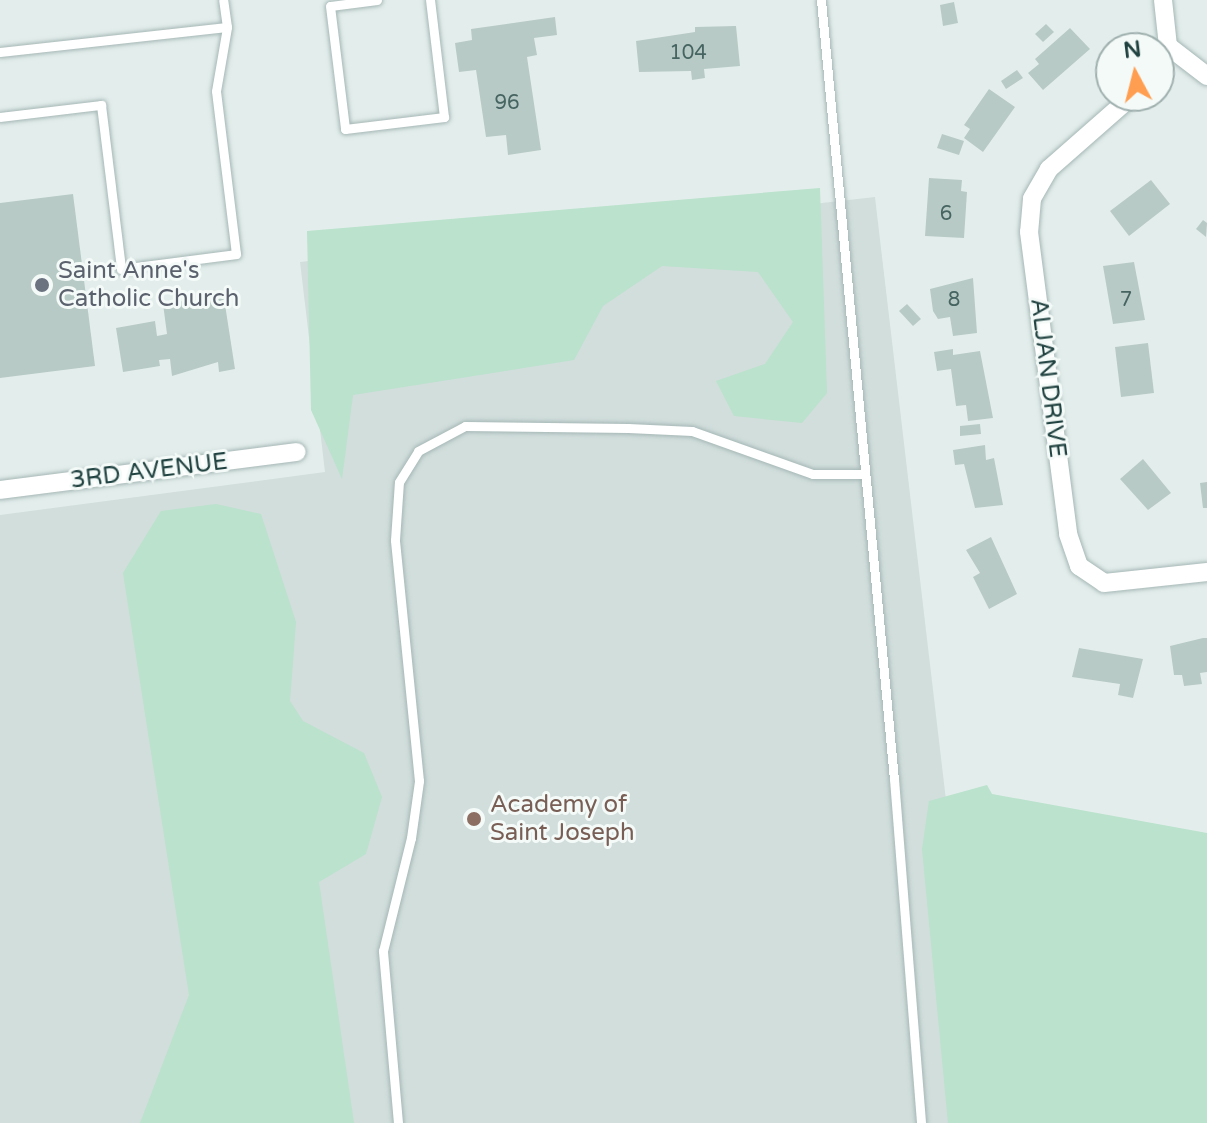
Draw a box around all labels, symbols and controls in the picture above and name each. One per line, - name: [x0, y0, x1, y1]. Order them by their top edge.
- north arrow: [1095, 32, 1175, 112]
- text: N: [1122, 36, 1143, 64]
- house number: 104: [669, 41, 707, 65]
- house number: 96: [494, 91, 520, 115]
- house number: 6: [940, 202, 952, 226]
- place label: Saint Anne's Catholic Church: [58, 257, 239, 313]
- marker: Saint Anne's Catholic Church: [33, 276, 51, 294]
- house number: 8: [948, 288, 960, 312]
- house number: 7: [1120, 288, 1132, 312]
- street label: ALJAN DRIVE: [1024, 297, 1072, 459]
- street label: 3RD AVENUE: [69, 447, 229, 495]
- place label: Academy of Saint Joseph: [490, 791, 635, 847]
- marker: Academy of Saint Joseph: [465, 810, 483, 828]

